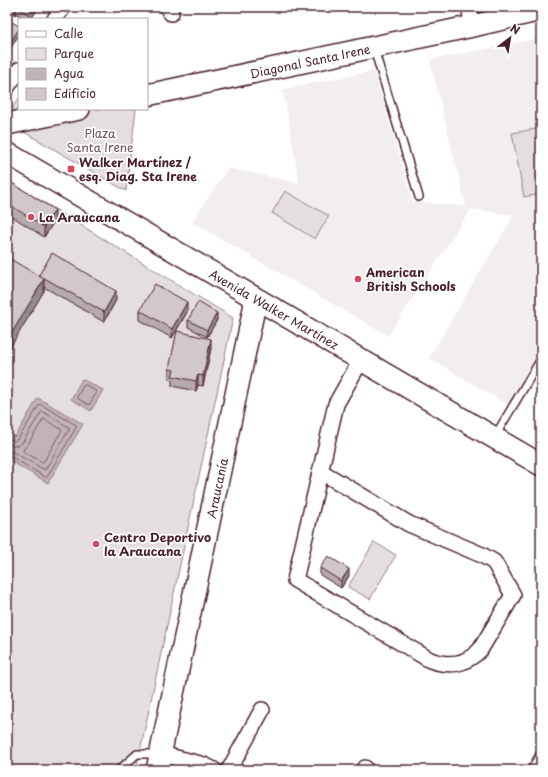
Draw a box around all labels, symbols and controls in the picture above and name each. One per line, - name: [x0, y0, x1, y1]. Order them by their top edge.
- legend: [18, 18, 148, 110]
- north arrow: [490, 18, 530, 58]
- text: N: [507, 19, 524, 39]
- text: Calle: [54, 24, 84, 42]
- street label: Diagonal Santa Irene: [248, 39, 372, 83]
- text: Parque: [54, 44, 94, 62]
- text: Agua: [54, 64, 85, 82]
- text: Edificio: [54, 84, 96, 102]
- park label: Plaza Santa Irene: [66, 124, 134, 156]
- place label: Walker Martínez / esq. Diag. Sta Irene: [79, 153, 197, 185]
- marker: Walker Martínez / esq. Diag. Sta Irene: [66, 164, 76, 174]
- place label: La Araucana: [39, 208, 120, 226]
- marker: La Araucana: [26, 212, 36, 222]
- place label: American British Schools: [365, 263, 456, 295]
- street label: Avenida Walker Martínez: [206, 265, 342, 354]
- marker: American British Schools: [353, 274, 363, 284]
- street label: Araucanía: [202, 456, 232, 520]
- place label: Centro Deportivo la Araucana: [104, 528, 211, 560]
- marker: Centro Deportivo la Araucana: [91, 539, 101, 549]

